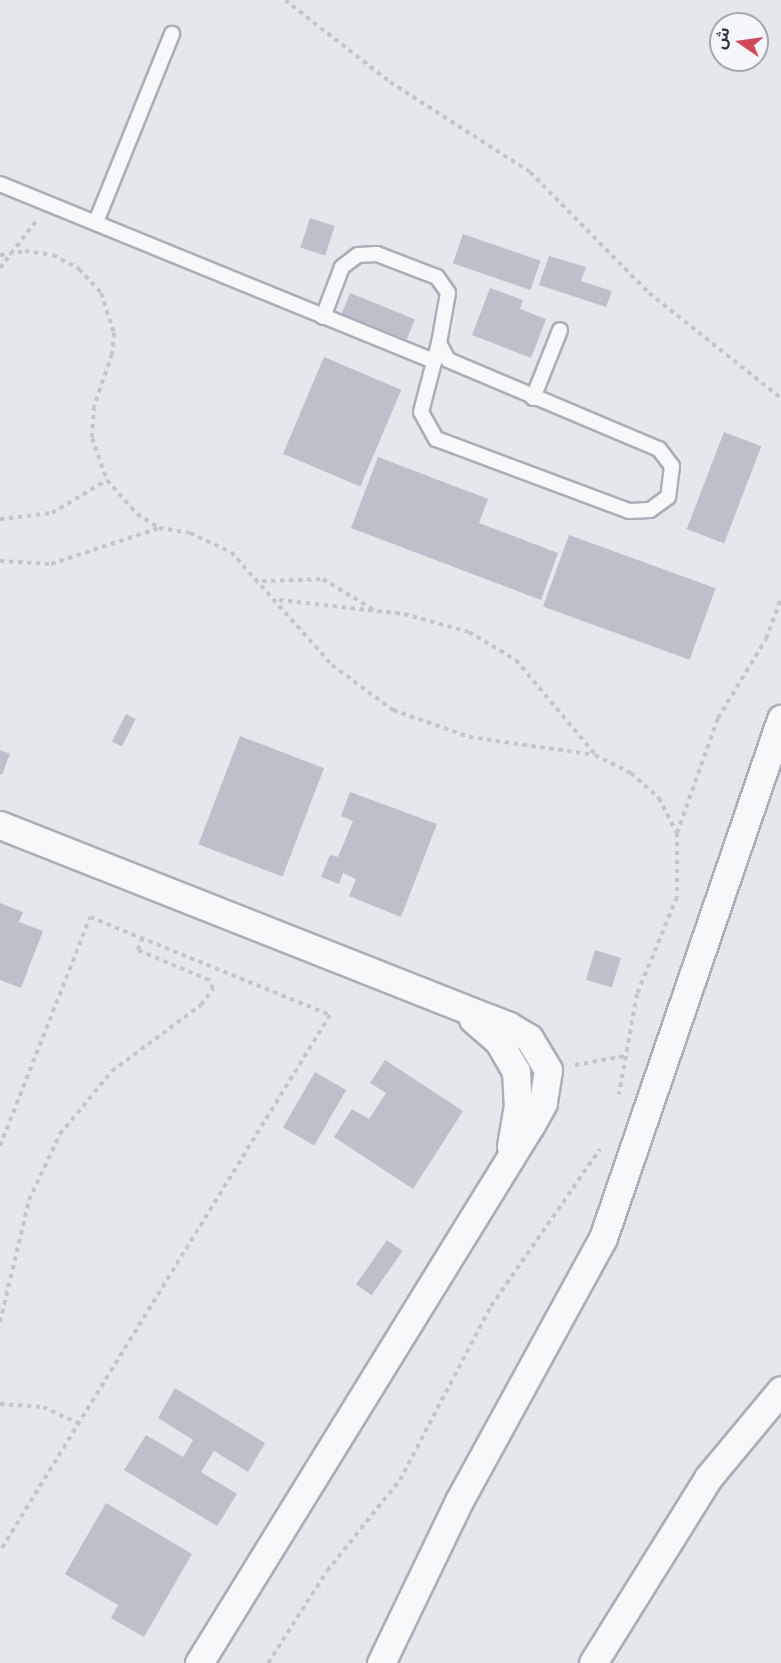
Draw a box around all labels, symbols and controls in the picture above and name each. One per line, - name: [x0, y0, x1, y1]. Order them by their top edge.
- north arrow: [709, 12, 769, 72]
- text: ش: [711, 25, 735, 51]

